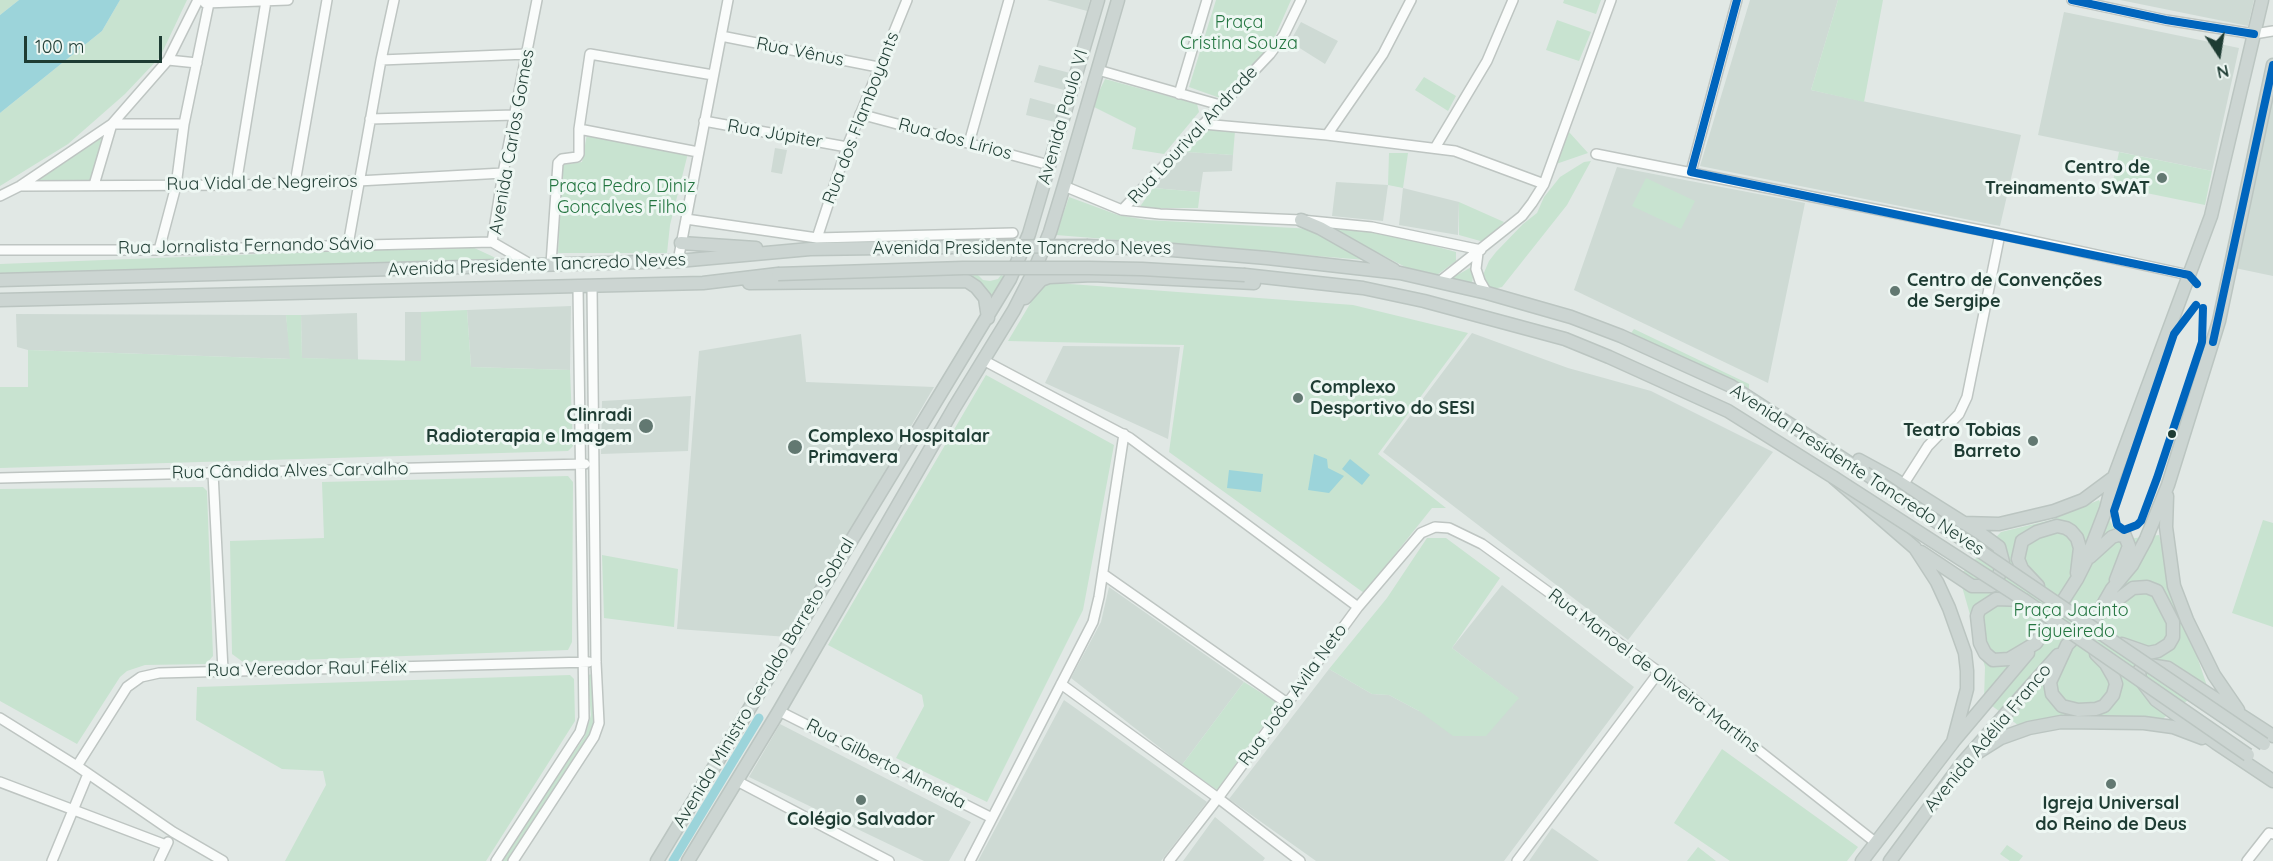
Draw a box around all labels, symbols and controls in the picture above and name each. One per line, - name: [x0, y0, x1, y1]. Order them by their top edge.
- park label: Praça Cristina Souza: [1180, 12, 1298, 54]
- scale bar: [27, 24, 165, 62]
- north arrow: [2189, 24, 2249, 84]
- street label: Rua dos Flamboyants: [818, 29, 904, 207]
- street label: Rua Vênus: [754, 33, 846, 71]
- text: 100 m: [35, 35, 84, 58]
- street label: Avenida Paulo VI: [1033, 47, 1093, 187]
- street label: Avenida Carlos Gomes: [485, 48, 539, 236]
- text: N: [2215, 61, 2231, 83]
- street label: Rua Lourival Andrade: [1124, 62, 1262, 208]
- street label: Rua dos Lírios: [896, 113, 1014, 165]
- street label: Rua Júpiter: [726, 115, 824, 153]
- place label: Centro de Treinamento SWAT: [1985, 157, 2150, 200]
- street label: Rua Vidal de Negreiros: [166, 171, 358, 195]
- marker: Centro de Treinamento SWAT: [2155, 171, 2169, 185]
- park label: Praça Pedro Diniz Gonçalves Filho: [548, 176, 696, 219]
- street label: Rua Jornalista Fernando Sávio: [118, 233, 374, 259]
- street label: Avenida Presidente Tancredo Neves: [873, 238, 1171, 260]
- street label: Avenida Presidente Tancredo Neves: [388, 249, 686, 281]
- place label: Centro de Convenções de Sergipe: [1907, 270, 2102, 312]
- marker: Centro de Convenções de Sergipe: [1888, 284, 1902, 298]
- place label: Complexo Desportivo do SESI: [1310, 377, 1475, 420]
- street label: Avenida Presidente Tancredo Neves: [1726, 380, 1988, 560]
- marker: Complexo Desportivo do SESI: [1291, 391, 1305, 405]
- place label: Clinradi Radioterapia e Imagem: [426, 405, 632, 448]
- marker: Clinradi Radioterapia e Imagem: [637, 417, 655, 435]
- place label: Teatro Tobias Barreto: [1903, 420, 2021, 462]
- place label: Complexo Hospitalar Primavera: [808, 426, 990, 468]
- unlabelled marker: [2166, 428, 2178, 440]
- marker: Teatro Tobias Barreto: [2026, 434, 2040, 448]
- marker: Complexo Hospitalar Primavera: [786, 438, 804, 456]
- street label: Rua Cândida Alves Carvalho: [171, 458, 409, 484]
- street label: Avenida Ministro Geraldo Barreto Sobral: [669, 534, 859, 832]
- street label: Rua Manoel de Oliveira Martins: [1544, 584, 1764, 758]
- park label: Praça Jacinto Figueiredo: [2013, 600, 2129, 642]
- street label: Rua João Avila Neto: [1234, 620, 1352, 770]
- street label: Rua Vereador Raul Félix: [207, 656, 407, 682]
- street label: Avenida Adélia Franco: [1920, 660, 2056, 816]
- street label: Rua Gilberto Almeida: [803, 714, 969, 814]
- marker: Igreja Universal do Reino de Deus: [2104, 777, 2118, 791]
- marker: Colégio Salvador: [854, 793, 868, 807]
- place label: Igreja Universal do Reino de Deus: [2035, 793, 2187, 836]
- place label: Colégio Salvador: [787, 809, 935, 831]

